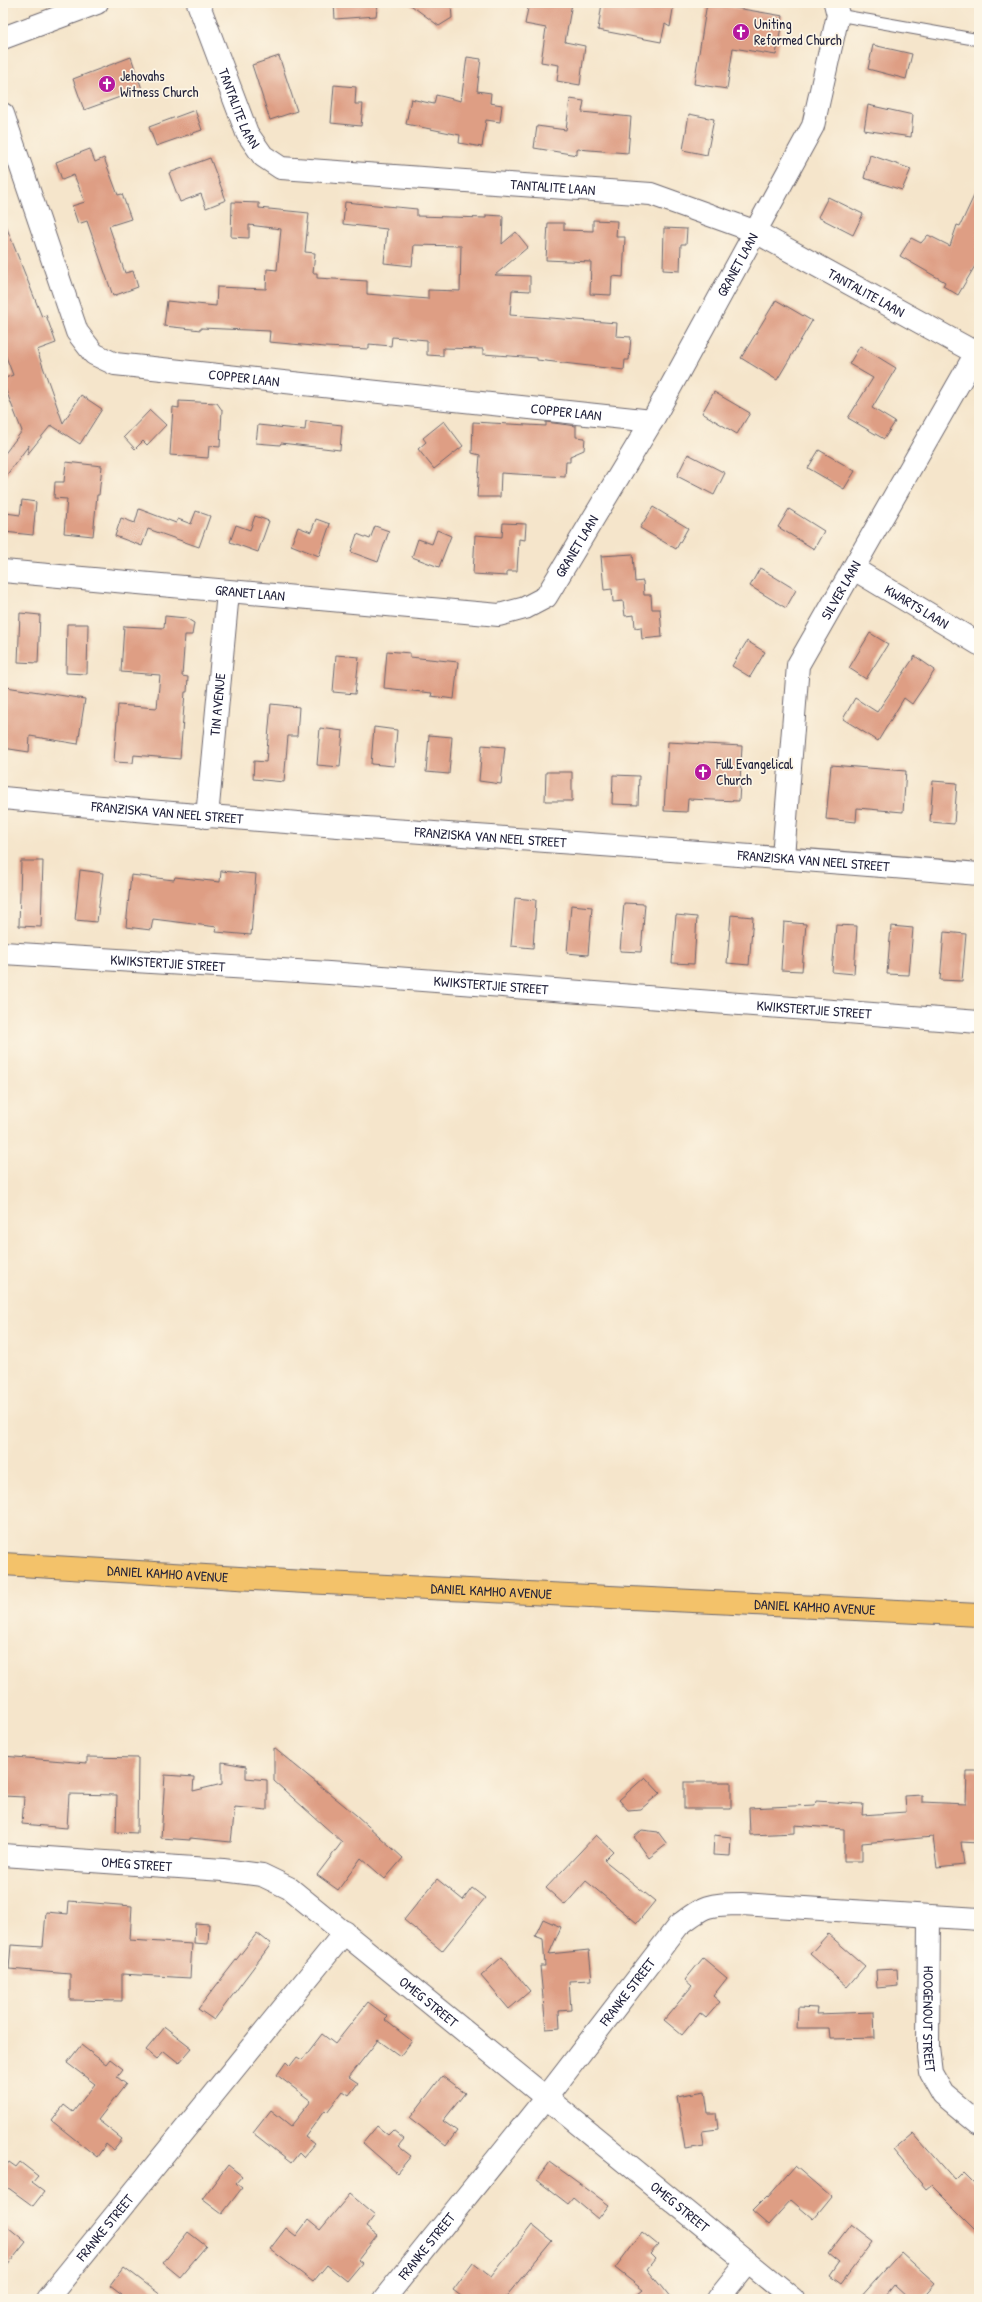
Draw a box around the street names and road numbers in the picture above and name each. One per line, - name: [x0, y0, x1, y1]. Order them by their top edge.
- street label: TANTALITE LAAN: [214, 65, 265, 152]
- street label: TANTALITE LAAN: [510, 174, 596, 199]
- street label: GRANET LAAN: [712, 229, 762, 300]
- street label: TANTALITE LAAN: [825, 263, 908, 321]
- street label: COPPER LAAN: [208, 364, 280, 390]
- street label: COPPER LAAN: [530, 398, 603, 425]
- street label: GRANET LAAN: [550, 511, 602, 581]
- street label: SILVER LAAN: [816, 557, 865, 623]
- street label: GRANET LAAN: [214, 580, 286, 605]
- street label: KWARTS LAAN: [881, 580, 953, 633]
- street label: TIN AVENUE: [205, 672, 229, 737]
- street label: FRANZISKA VAN NEEL STREET: [90, 796, 244, 828]
- street label: FRANZISKA VAN NEEL STREET: [413, 822, 567, 851]
- street label: FRANZISKA VAN NEEL STREET: [736, 845, 891, 876]
- street label: KWIKSTERTJIE STREET: [110, 950, 226, 976]
- street label: KWIKSTERTJIE STREET: [433, 971, 549, 999]
- street label: KWIKSTERTJIE STREET: [756, 995, 873, 1023]
- street label: DANIEL KAMHO AVENUE: [107, 1560, 229, 1586]
- street label: DANIEL KAMHO AVENUE: [430, 1578, 552, 1603]
- street label: DANIEL KAMHO AVENUE: [754, 1594, 876, 1619]
- street label: OMEG STREET: [101, 1852, 173, 1876]
- street label: FRANKE STREET: [594, 1953, 660, 2030]
- street label: HOOGENOUT STREET: [919, 1966, 941, 2073]
- street label: OMEG STREET: [396, 1972, 463, 2031]
- street label: OMEG STREET: [647, 2177, 714, 2236]
- street label: FRANKE STREET: [71, 2189, 138, 2265]
- street label: FRANKE STREET: [393, 2208, 459, 2284]

